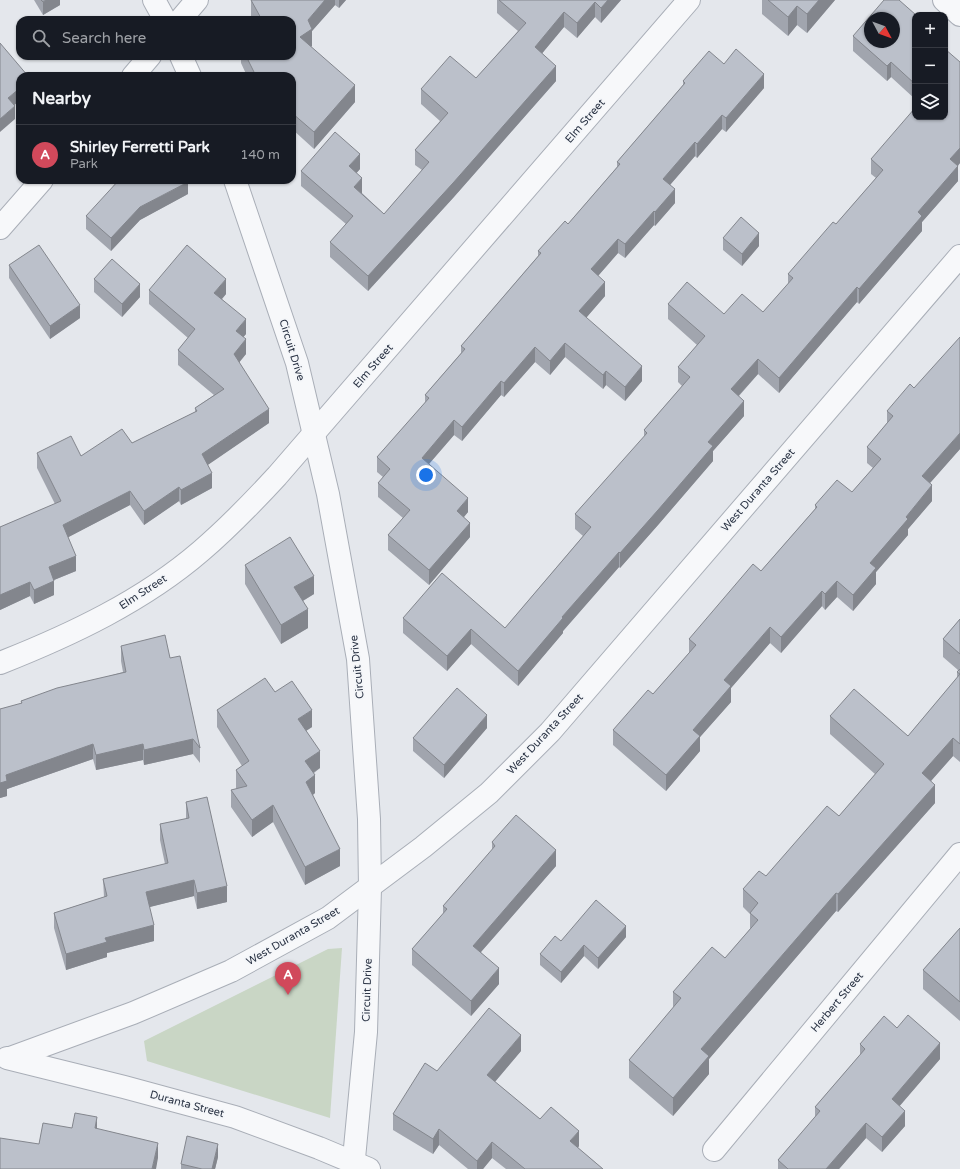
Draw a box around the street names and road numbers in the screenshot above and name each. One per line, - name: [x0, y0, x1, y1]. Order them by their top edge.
- street label: Elm Street: [562, 96, 608, 146]
- street label: Circuit Drive: [276, 318, 308, 382]
- street label: Elm Street: [350, 341, 396, 391]
- street label: West Duranta Street: [718, 446, 798, 534]
- street label: Elm Street: [117, 572, 169, 612]
- street label: Circuit Drive: [347, 635, 367, 699]
- street label: West Duranta Street: [504, 691, 586, 777]
- street label: West Duranta Street: [244, 904, 342, 968]
- street label: Circuit Drive: [359, 958, 375, 1022]
- street label: Herbert Street: [808, 969, 866, 1035]
- street label: Duranta Street: [148, 1088, 226, 1120]

